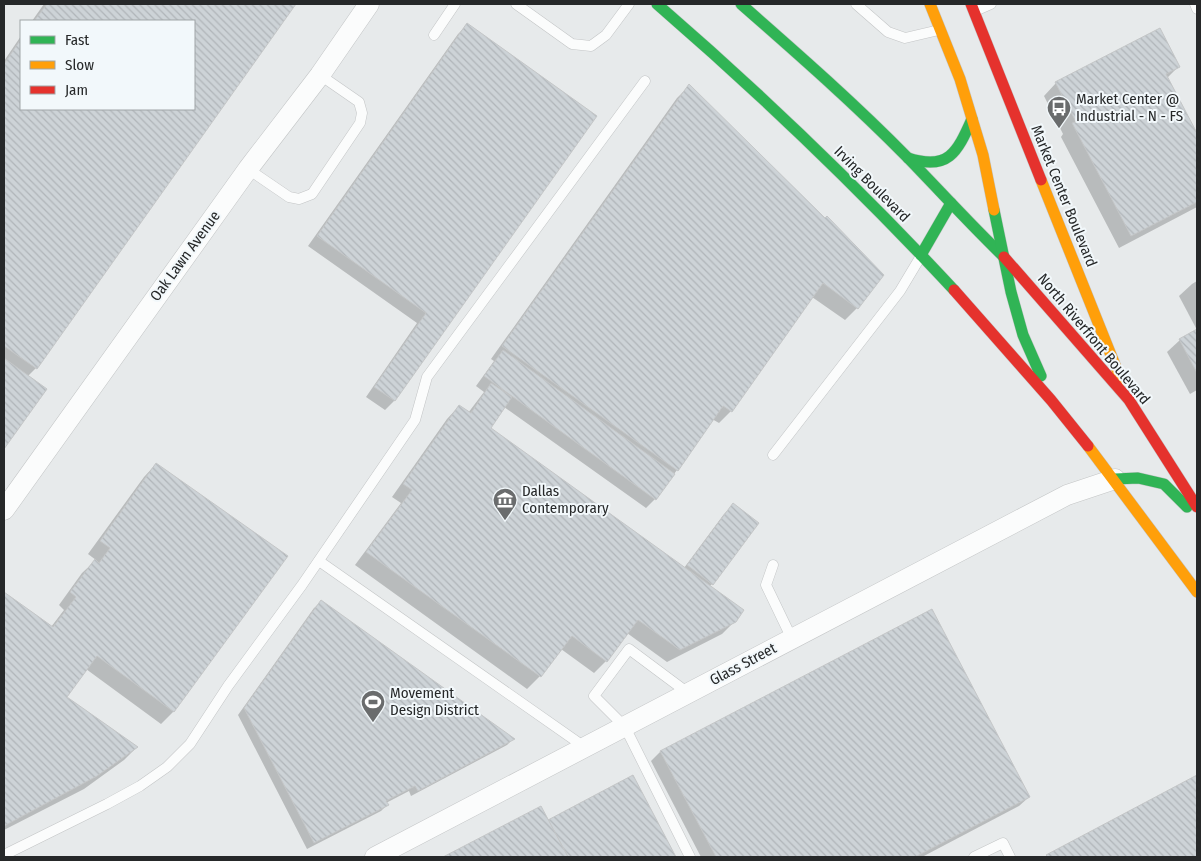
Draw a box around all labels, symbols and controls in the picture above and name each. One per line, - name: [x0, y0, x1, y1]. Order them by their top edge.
- legend: [20, 20, 195, 110]
- text: Fast: [65, 31, 89, 49]
- text: Slow: [65, 56, 94, 74]
- text: Jam: [65, 81, 88, 99]
- place label: Market Center @ Industrial - N - FS: [1076, 90, 1183, 125]
- bus stop icon: Market Center @ Industrial - N - FS: [1046, 95, 1072, 129]
- street label: Market Center Boulevard: [1027, 122, 1101, 270]
- street label: Irving Boulevard: [830, 142, 914, 226]
- street label: Oak Lawn Avenue: [146, 207, 224, 305]
- street label: North Riverfront Boulevard: [1034, 270, 1154, 408]
- place label: Dallas Contemporary: [522, 482, 609, 517]
- museum icon: Dallas Contemporary: [492, 487, 518, 521]
- street label: Glass Street: [707, 639, 779, 689]
- place label: Movement Design District: [390, 684, 479, 719]
- sports icon: Movement Design District: [360, 689, 386, 723]

